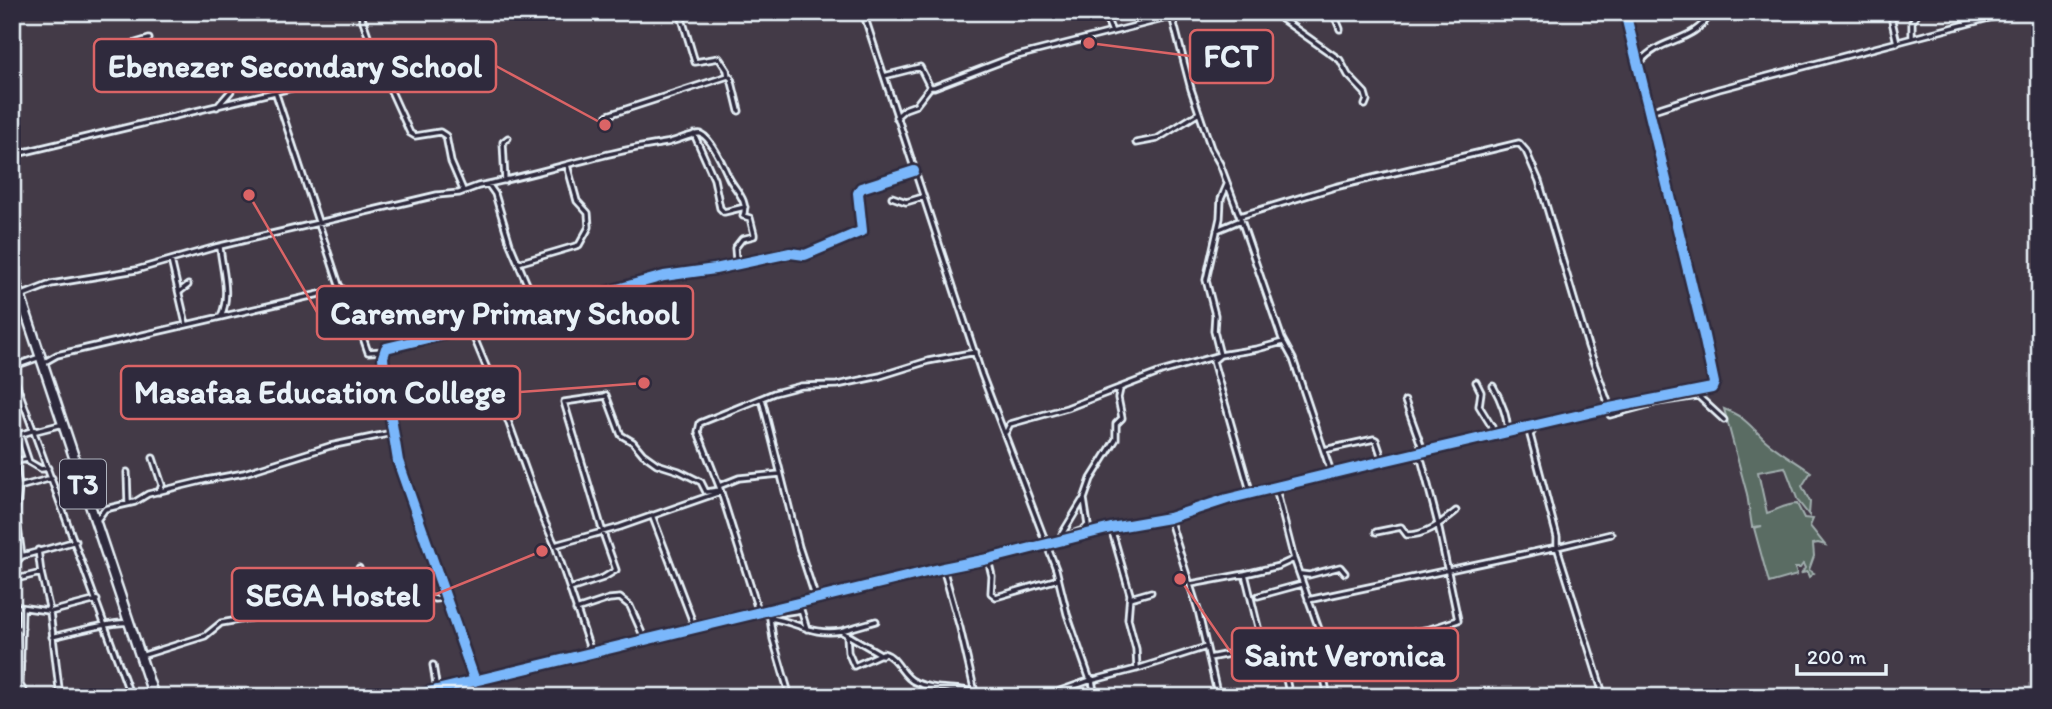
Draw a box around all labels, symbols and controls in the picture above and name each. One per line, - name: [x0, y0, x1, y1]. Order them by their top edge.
- callout: FCT: [1190, 30, 1273, 83]
- text: FCT: [1204, 37, 1260, 75]
- callout: Ebenezer Secondary School: [94, 39, 496, 92]
- text: Ebenezer Secondary School: [108, 47, 483, 85]
- callout: Caremery Primary School: [317, 286, 693, 339]
- text: Caremery Primary School: [330, 294, 681, 332]
- callout: Masafaa Education College: [121, 366, 520, 419]
- text: Masafaa Education College: [134, 373, 506, 411]
- road number: T3: [60, 460, 106, 508]
- callout: SEGA Hostel: [232, 568, 434, 621]
- text: SEGA Hostel: [246, 576, 421, 614]
- callout: Saint Veronica: [1232, 628, 1458, 681]
- scale bar: [1797, 632, 1886, 676]
- text: Saint Veronica: [1245, 636, 1446, 674]
- text: 200 m: [1807, 644, 1867, 669]

